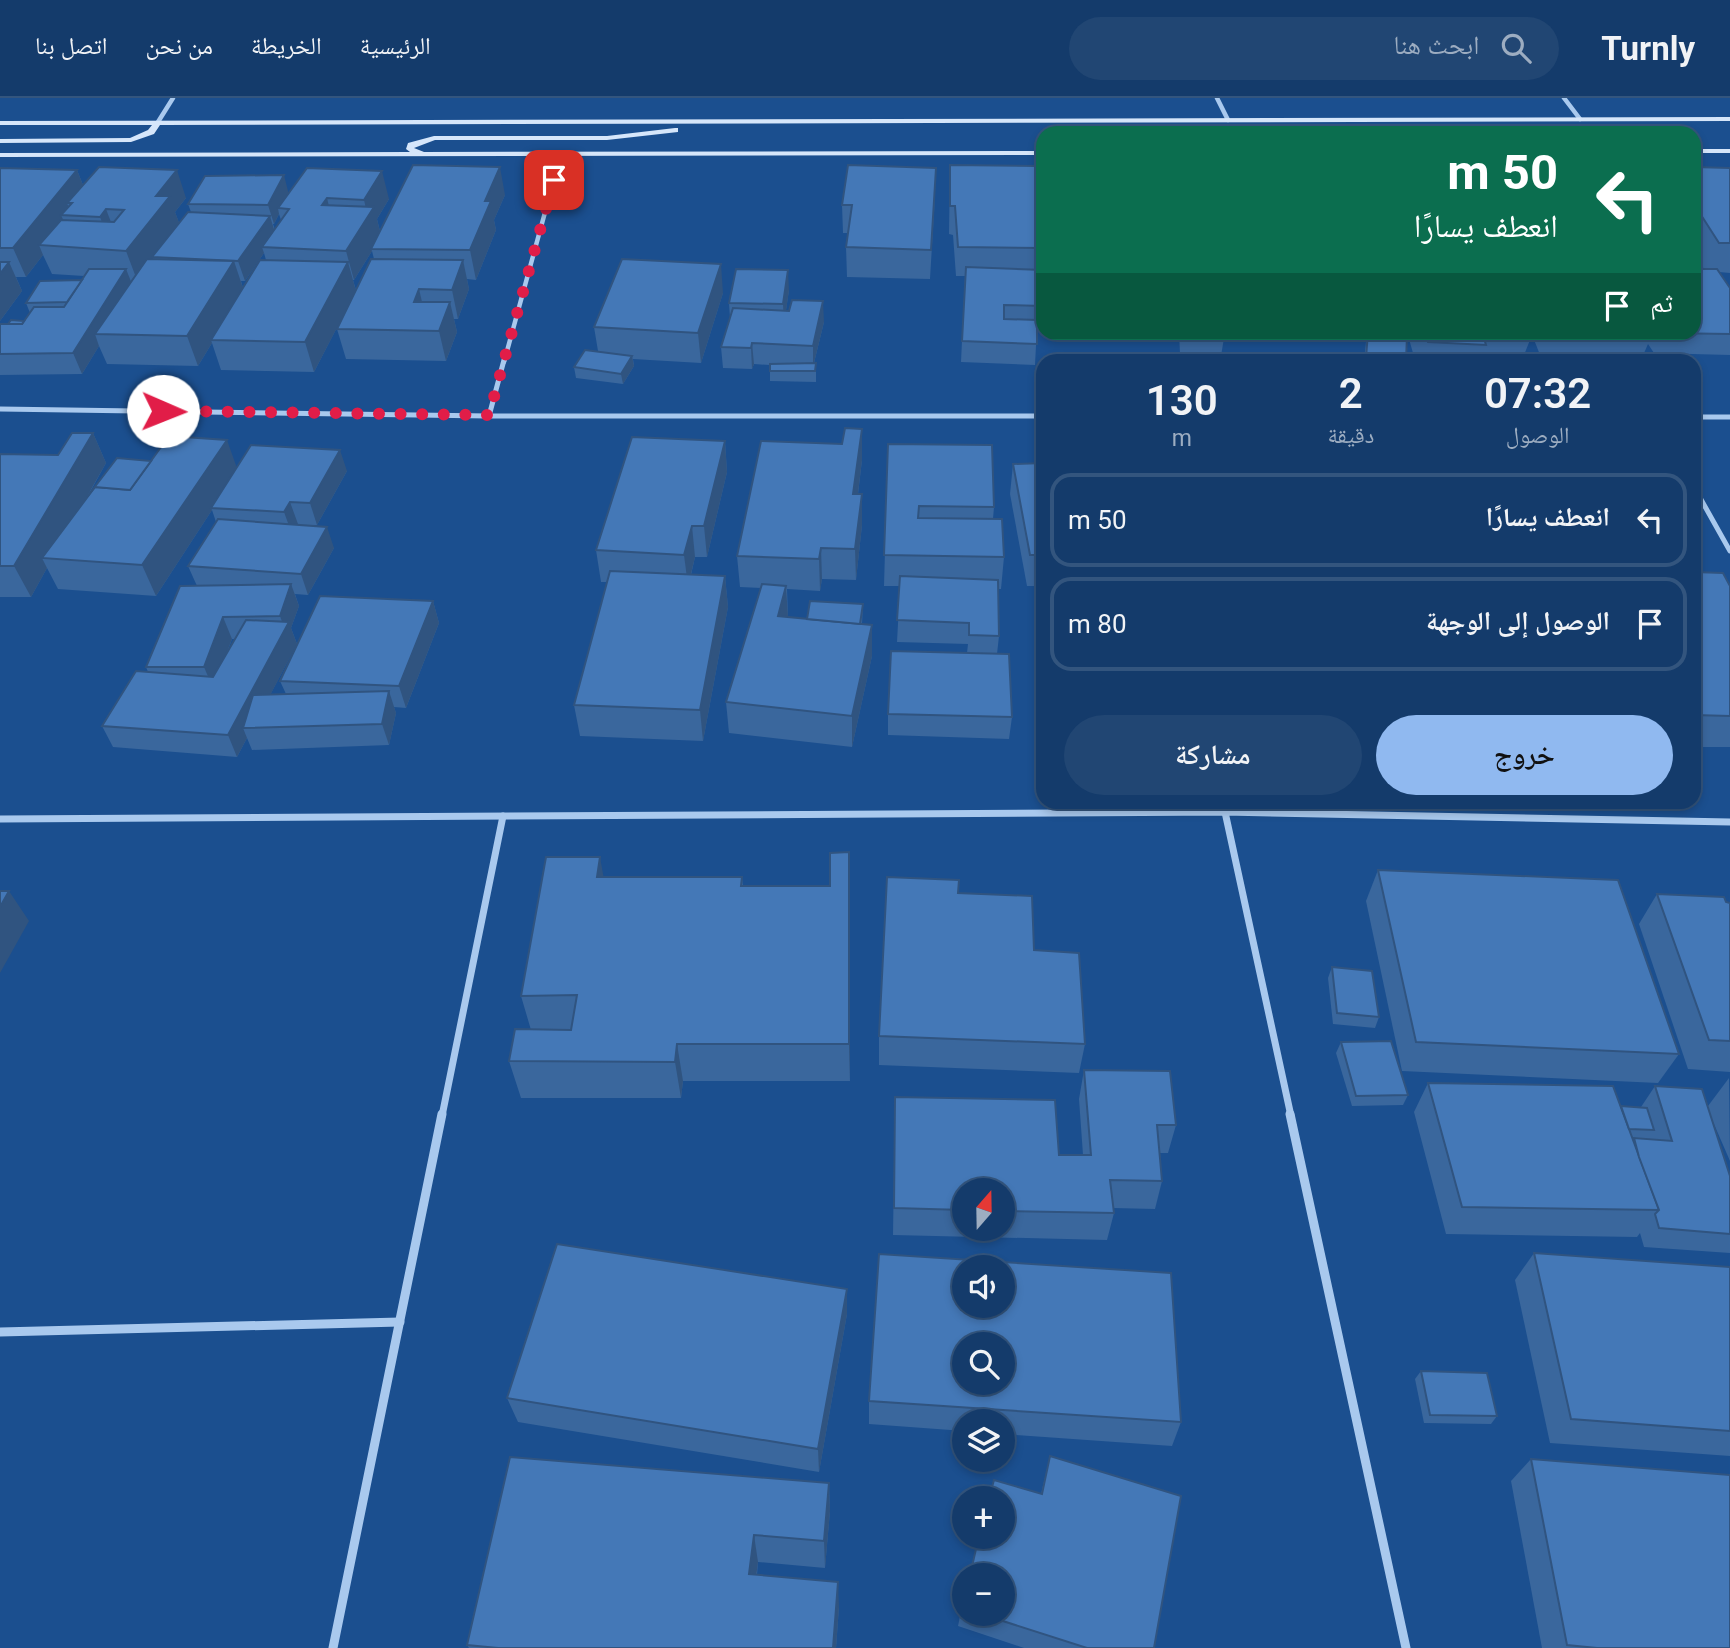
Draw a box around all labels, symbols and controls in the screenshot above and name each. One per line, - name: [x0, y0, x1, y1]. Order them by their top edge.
- search box: [1069, 17, 1559, 80]
- icon: search: [1497, 29, 1535, 67]
- text: Turnly: [1601, 29, 1695, 68]
- text: ابحث هنا: [1394, 30, 1479, 60]
- text: اتصل بنا: [35, 32, 107, 60]
- text: من نحن: [145, 32, 213, 60]
- text: الخريطة: [251, 32, 322, 60]
- text: الرئيسية: [360, 32, 431, 60]
- text: 50 m: [1447, 144, 1558, 201]
- pin: [524, 150, 584, 210]
- icon: left: [1582, 154, 1673, 245]
- icon: arrive: [535, 161, 573, 199]
- text: انعطف يسارًا: [1414, 207, 1558, 245]
- icon: arrive: [1598, 287, 1636, 325]
- text: ثم: [1650, 288, 1673, 318]
- text: 2: [1339, 369, 1363, 418]
- text: 07:32: [1484, 369, 1591, 418]
- position arrow: [126, 374, 200, 448]
- text: 130: [1146, 376, 1218, 425]
- text: دقيقة: [1327, 422, 1374, 449]
- text: الوصول: [1506, 422, 1569, 449]
- text: m: [1172, 425, 1192, 452]
- icon: left: [1631, 501, 1669, 539]
- text: انعطف يسارًا: [1486, 502, 1610, 532]
- text: 50 m: [1068, 505, 1127, 535]
- icon: arrive: [1631, 605, 1669, 643]
- text: الوصول إلى الوجهة: [1426, 606, 1610, 636]
- text: 80 m: [1068, 609, 1127, 639]
- button: مشاركة: [1064, 715, 1362, 795]
- button: خروج: [1376, 715, 1673, 795]
- north arrow: [952, 1178, 1015, 1241]
- map controls: [952, 1178, 1015, 1626]
- button: sound: [952, 1255, 1015, 1318]
- button: search: [952, 1332, 1015, 1395]
- button: layers: [952, 1409, 1015, 1472]
- button: +: [952, 1486, 1015, 1549]
- button: −: [952, 1563, 1015, 1626]

